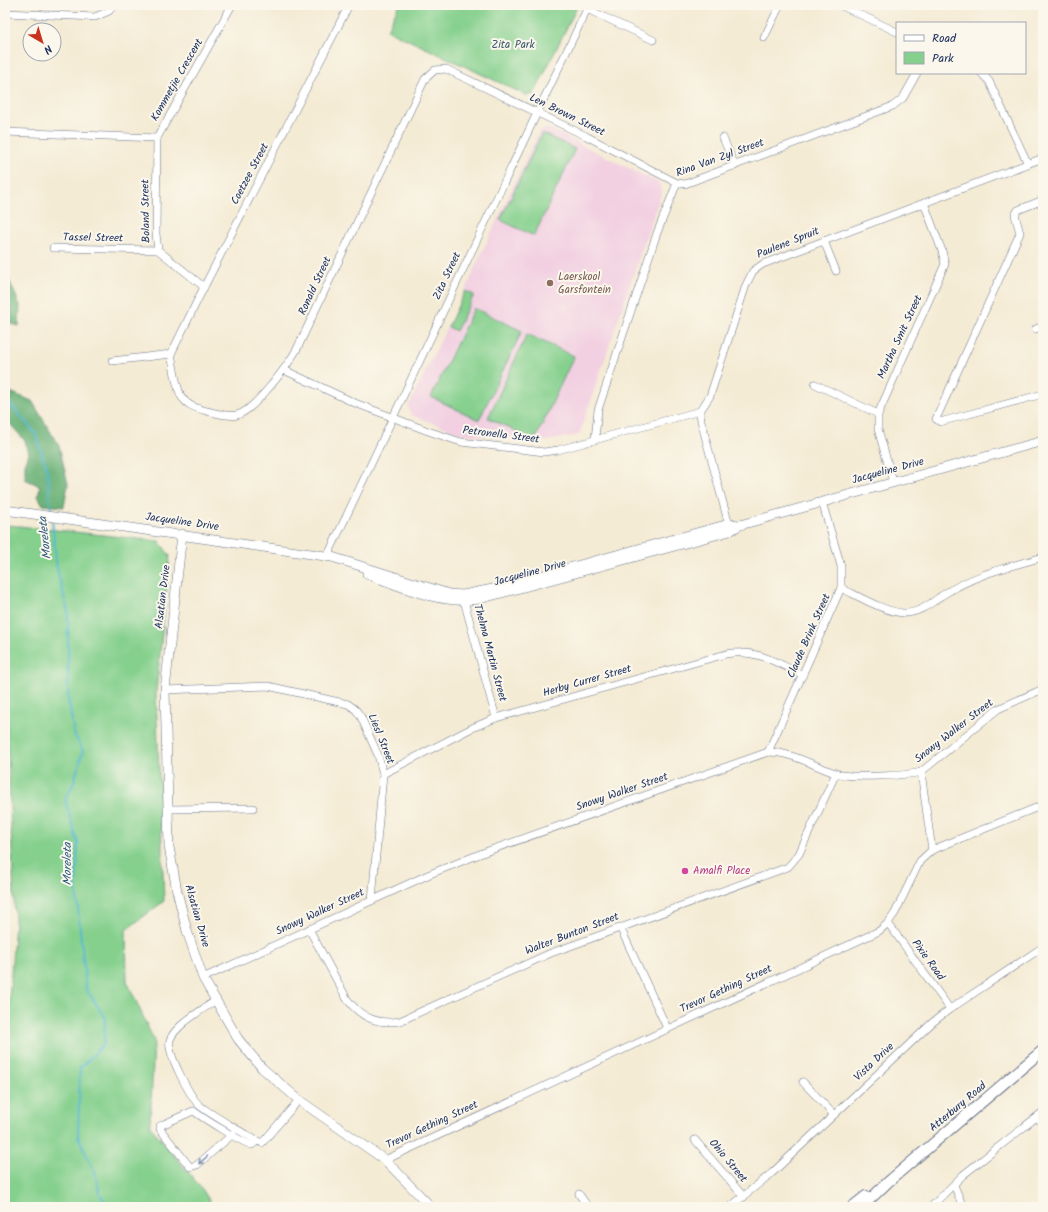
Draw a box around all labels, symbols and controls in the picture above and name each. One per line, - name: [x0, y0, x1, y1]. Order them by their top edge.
- north arrow: [22, 22, 62, 62]
- legend: [896, 22, 1026, 74]
- text: Road: [932, 29, 957, 48]
- street label: Kommetjie Crescent: [146, 35, 208, 125]
- park label: Zita Park: [491, 36, 535, 54]
- text: N: [39, 40, 56, 58]
- text: Park: [932, 49, 954, 68]
- street label: Len Brown Street: [526, 89, 609, 141]
- street label: Rina Van Zyl Street: [673, 133, 767, 182]
- street label: Coetzee Street: [226, 139, 274, 208]
- street label: Boland Street: [136, 178, 156, 243]
- street label: Paulene Spruit: [754, 222, 823, 264]
- street label: Tassel Street: [63, 228, 124, 248]
- street label: Zita Street: [428, 248, 466, 303]
- street label: Ronald Street: [294, 253, 337, 318]
- place label: Laerskool Garsfontein: [558, 268, 611, 299]
- marker: Laerskool Garsfontein: [545, 278, 555, 288]
- street label: Martha Smit Street: [873, 291, 928, 382]
- street label: Petronella Street: [461, 421, 541, 449]
- street label: Jacqueline Drive: [850, 453, 926, 489]
- street label: Jacqueline Drive: [144, 508, 220, 536]
- water label: Moreleta: [33, 514, 57, 560]
- street label: Jacqueline Drive: [492, 555, 568, 591]
- street label: Alsatian Drive: [150, 564, 176, 630]
- street label: Claude Brink Street: [782, 590, 836, 681]
- street label: Thelma Martin Street: [468, 602, 512, 704]
- street label: Herby Currer Street: [541, 660, 634, 702]
- street label: Snowy Walker Street: [911, 694, 998, 768]
- street label: Liesl Street: [363, 711, 400, 768]
- street label: Snowy Walker Street: [574, 768, 671, 816]
- water label: Moreleta: [58, 841, 77, 885]
- place label: Amalfi Place: [693, 862, 750, 880]
- marker: Amalfi Place: [680, 866, 690, 876]
- street label: Alsatian Drive: [179, 883, 215, 950]
- street label: Snowy Walker Street: [273, 883, 368, 940]
- street label: Walter Bunton Street: [522, 908, 622, 960]
- street label: Pixie Road: [907, 936, 949, 985]
- street label: Trevor Gething Street: [677, 959, 776, 1018]
- street label: Vista Drive: [850, 1038, 898, 1086]
- street label: Atterbury Road: [925, 1077, 991, 1136]
- street label: Trevor Gething Street: [383, 1095, 482, 1154]
- street label: Ohio Street: [704, 1135, 752, 1187]
- one-way arrow: [198, 1155, 208, 1164]

